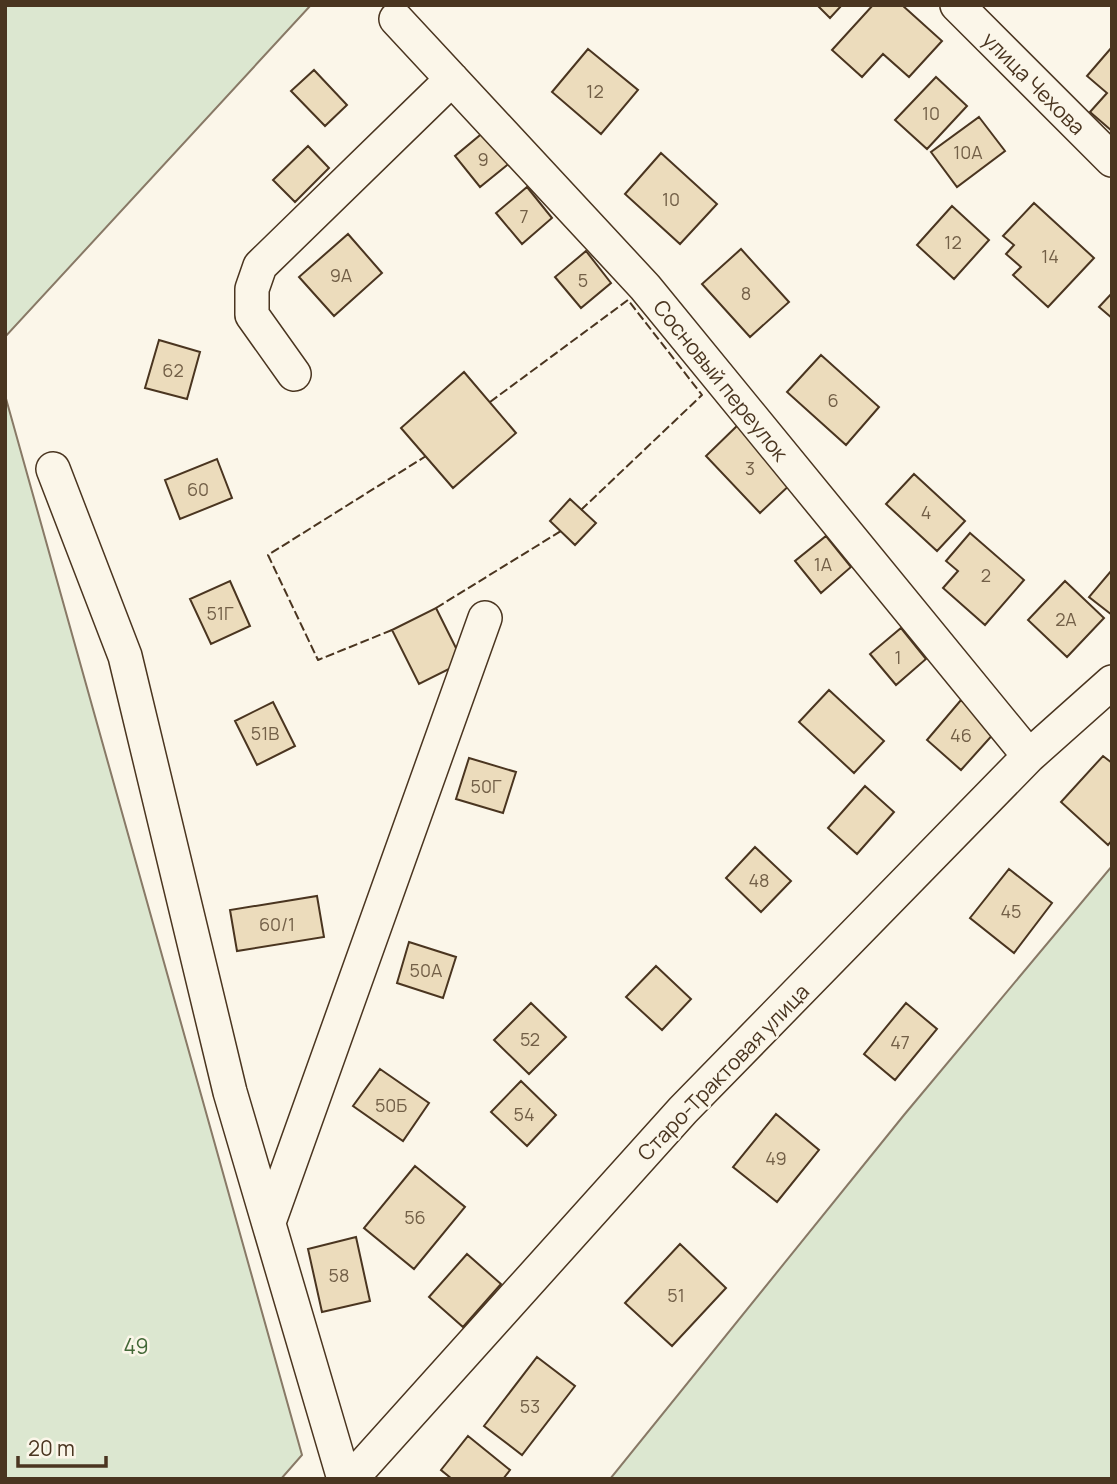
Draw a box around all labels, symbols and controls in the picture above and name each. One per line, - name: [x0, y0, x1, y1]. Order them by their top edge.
- street label: улица Чехова: [976, 25, 1092, 141]
- house number: 12: [586, 79, 604, 103]
- house number: 10: [922, 101, 940, 125]
- house number: 10А: [953, 140, 983, 164]
- house number: 9: [477, 147, 489, 171]
- house number: 10: [662, 187, 680, 211]
- house number: 7: [519, 204, 529, 228]
- house number: 12: [944, 230, 962, 254]
- house number: 14: [1041, 244, 1059, 268]
- house number: 9А: [330, 263, 353, 287]
- house number: 5: [578, 268, 588, 292]
- house number: 8: [741, 281, 751, 305]
- street label: Сосновый переулок: [647, 294, 795, 467]
- house number: 62: [162, 358, 184, 382]
- house number: 6: [827, 388, 839, 412]
- house number: 3: [745, 456, 755, 480]
- house number: 60: [187, 477, 209, 501]
- house number: 4: [921, 500, 931, 524]
- house number: 1А: [814, 552, 833, 576]
- house number: 2: [981, 563, 991, 587]
- house number: 51Г: [207, 601, 234, 625]
- house number: 2А: [1055, 607, 1077, 631]
- house number: 1: [894, 645, 902, 669]
- house number: 51В: [251, 721, 279, 745]
- house number: 46: [950, 723, 972, 747]
- house number: 50Г: [471, 774, 502, 798]
- house number: 48: [748, 868, 770, 892]
- house number: 45: [1000, 899, 1022, 923]
- house number: 60/1: [259, 912, 295, 936]
- house number: 50А: [410, 958, 443, 982]
- street label: Старо-Трактовая улица: [631, 977, 815, 1167]
- house number: 52: [520, 1027, 540, 1051]
- house number: 47: [890, 1030, 910, 1054]
- house number: 50Б: [375, 1093, 407, 1117]
- house number: 54: [513, 1102, 535, 1126]
- house number: 49: [765, 1146, 787, 1170]
- house number: 56: [404, 1205, 426, 1229]
- house number: 58: [329, 1263, 349, 1287]
- house number: 51: [667, 1283, 685, 1307]
- park label: 49: [123, 1332, 149, 1360]
- house number: 53: [520, 1394, 540, 1418]
- scale bar: [18, 1424, 105, 1468]
- text: 20 m: [28, 1434, 75, 1462]

